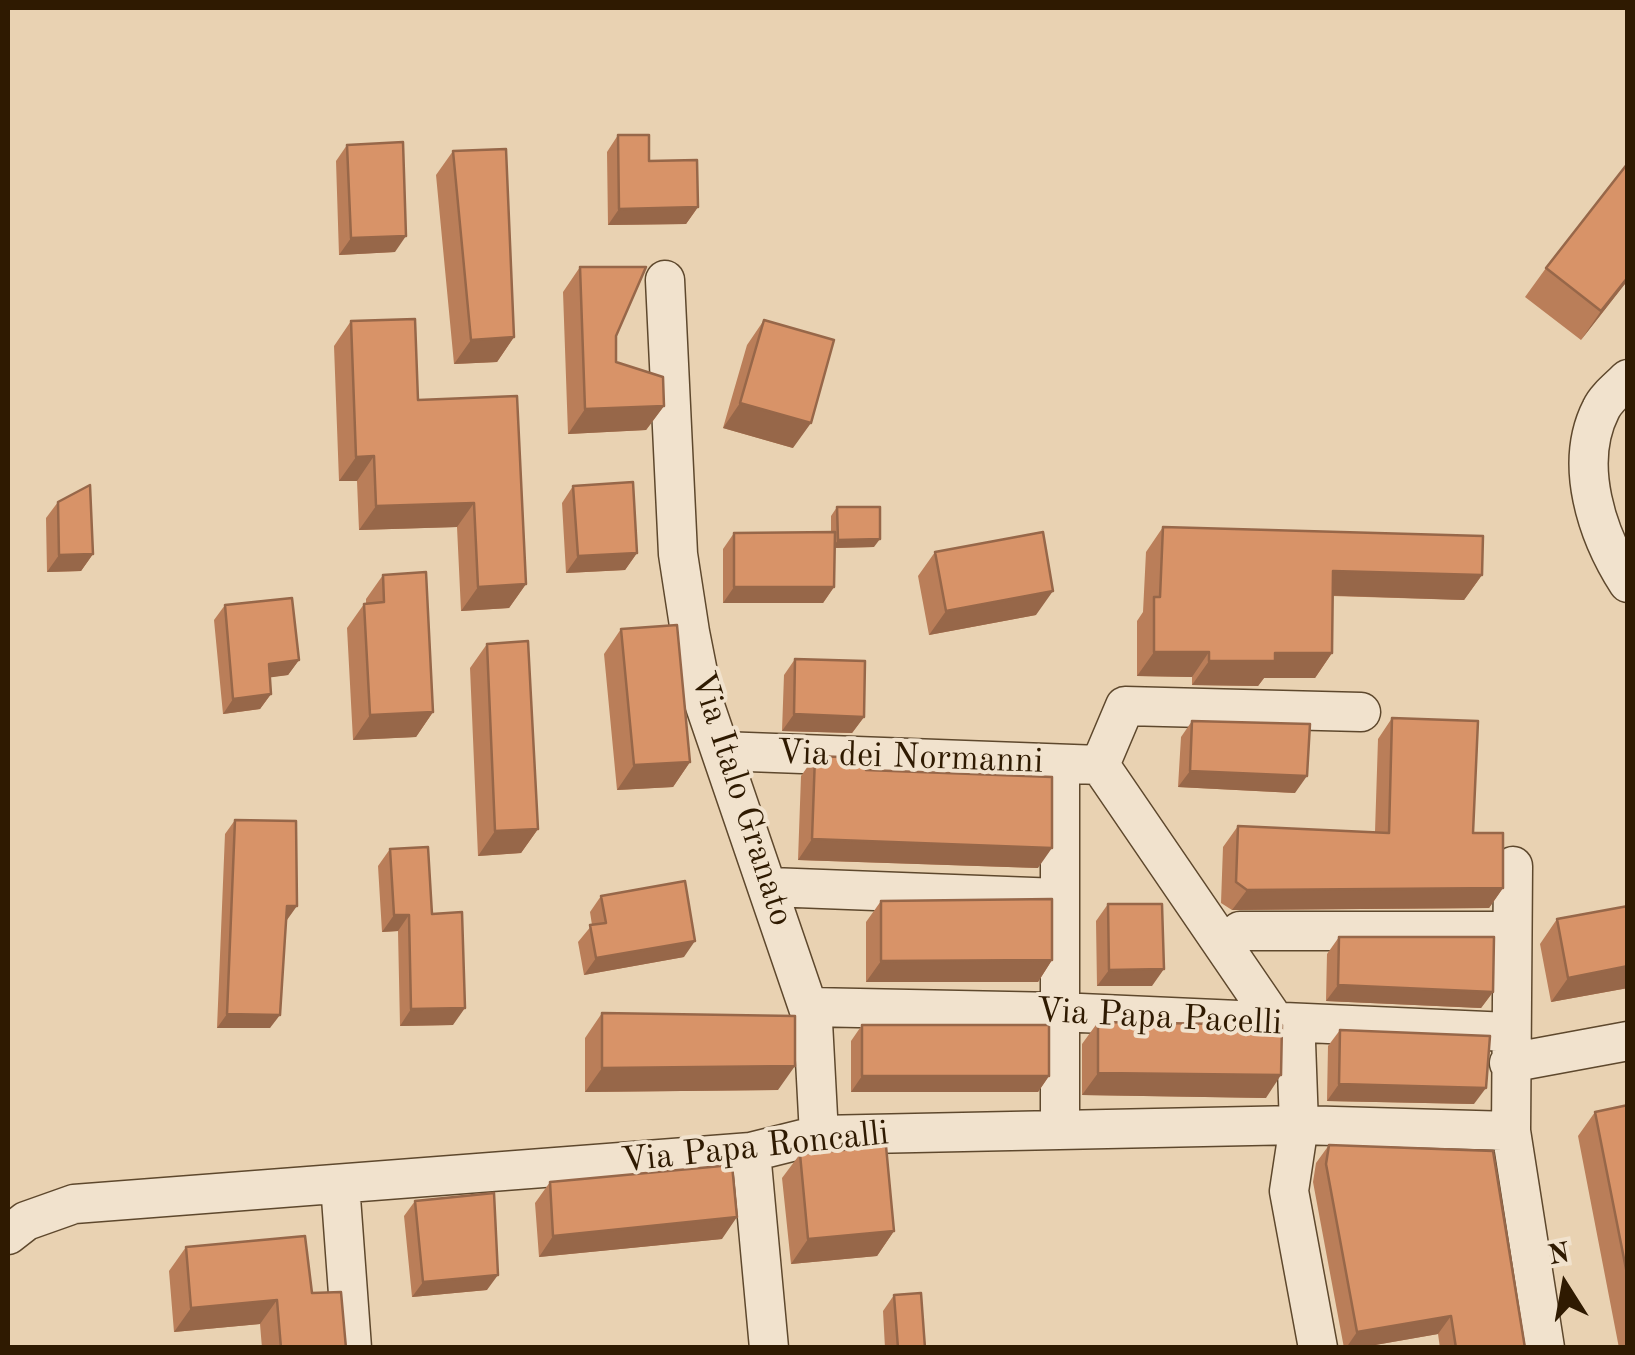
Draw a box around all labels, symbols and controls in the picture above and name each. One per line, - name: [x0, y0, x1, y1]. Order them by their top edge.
- street label: Via Italo Granato: [680, 667, 802, 931]
- street label: Via dei Normanni: [776, 732, 1044, 784]
- street label: Via Papa Pacelli: [1035, 991, 1283, 1045]
- street label: Via Papa Roncalli: [619, 1113, 891, 1183]
- north arrow: [1515, 1235, 1615, 1335]
- text: N: [1546, 1240, 1572, 1271]

